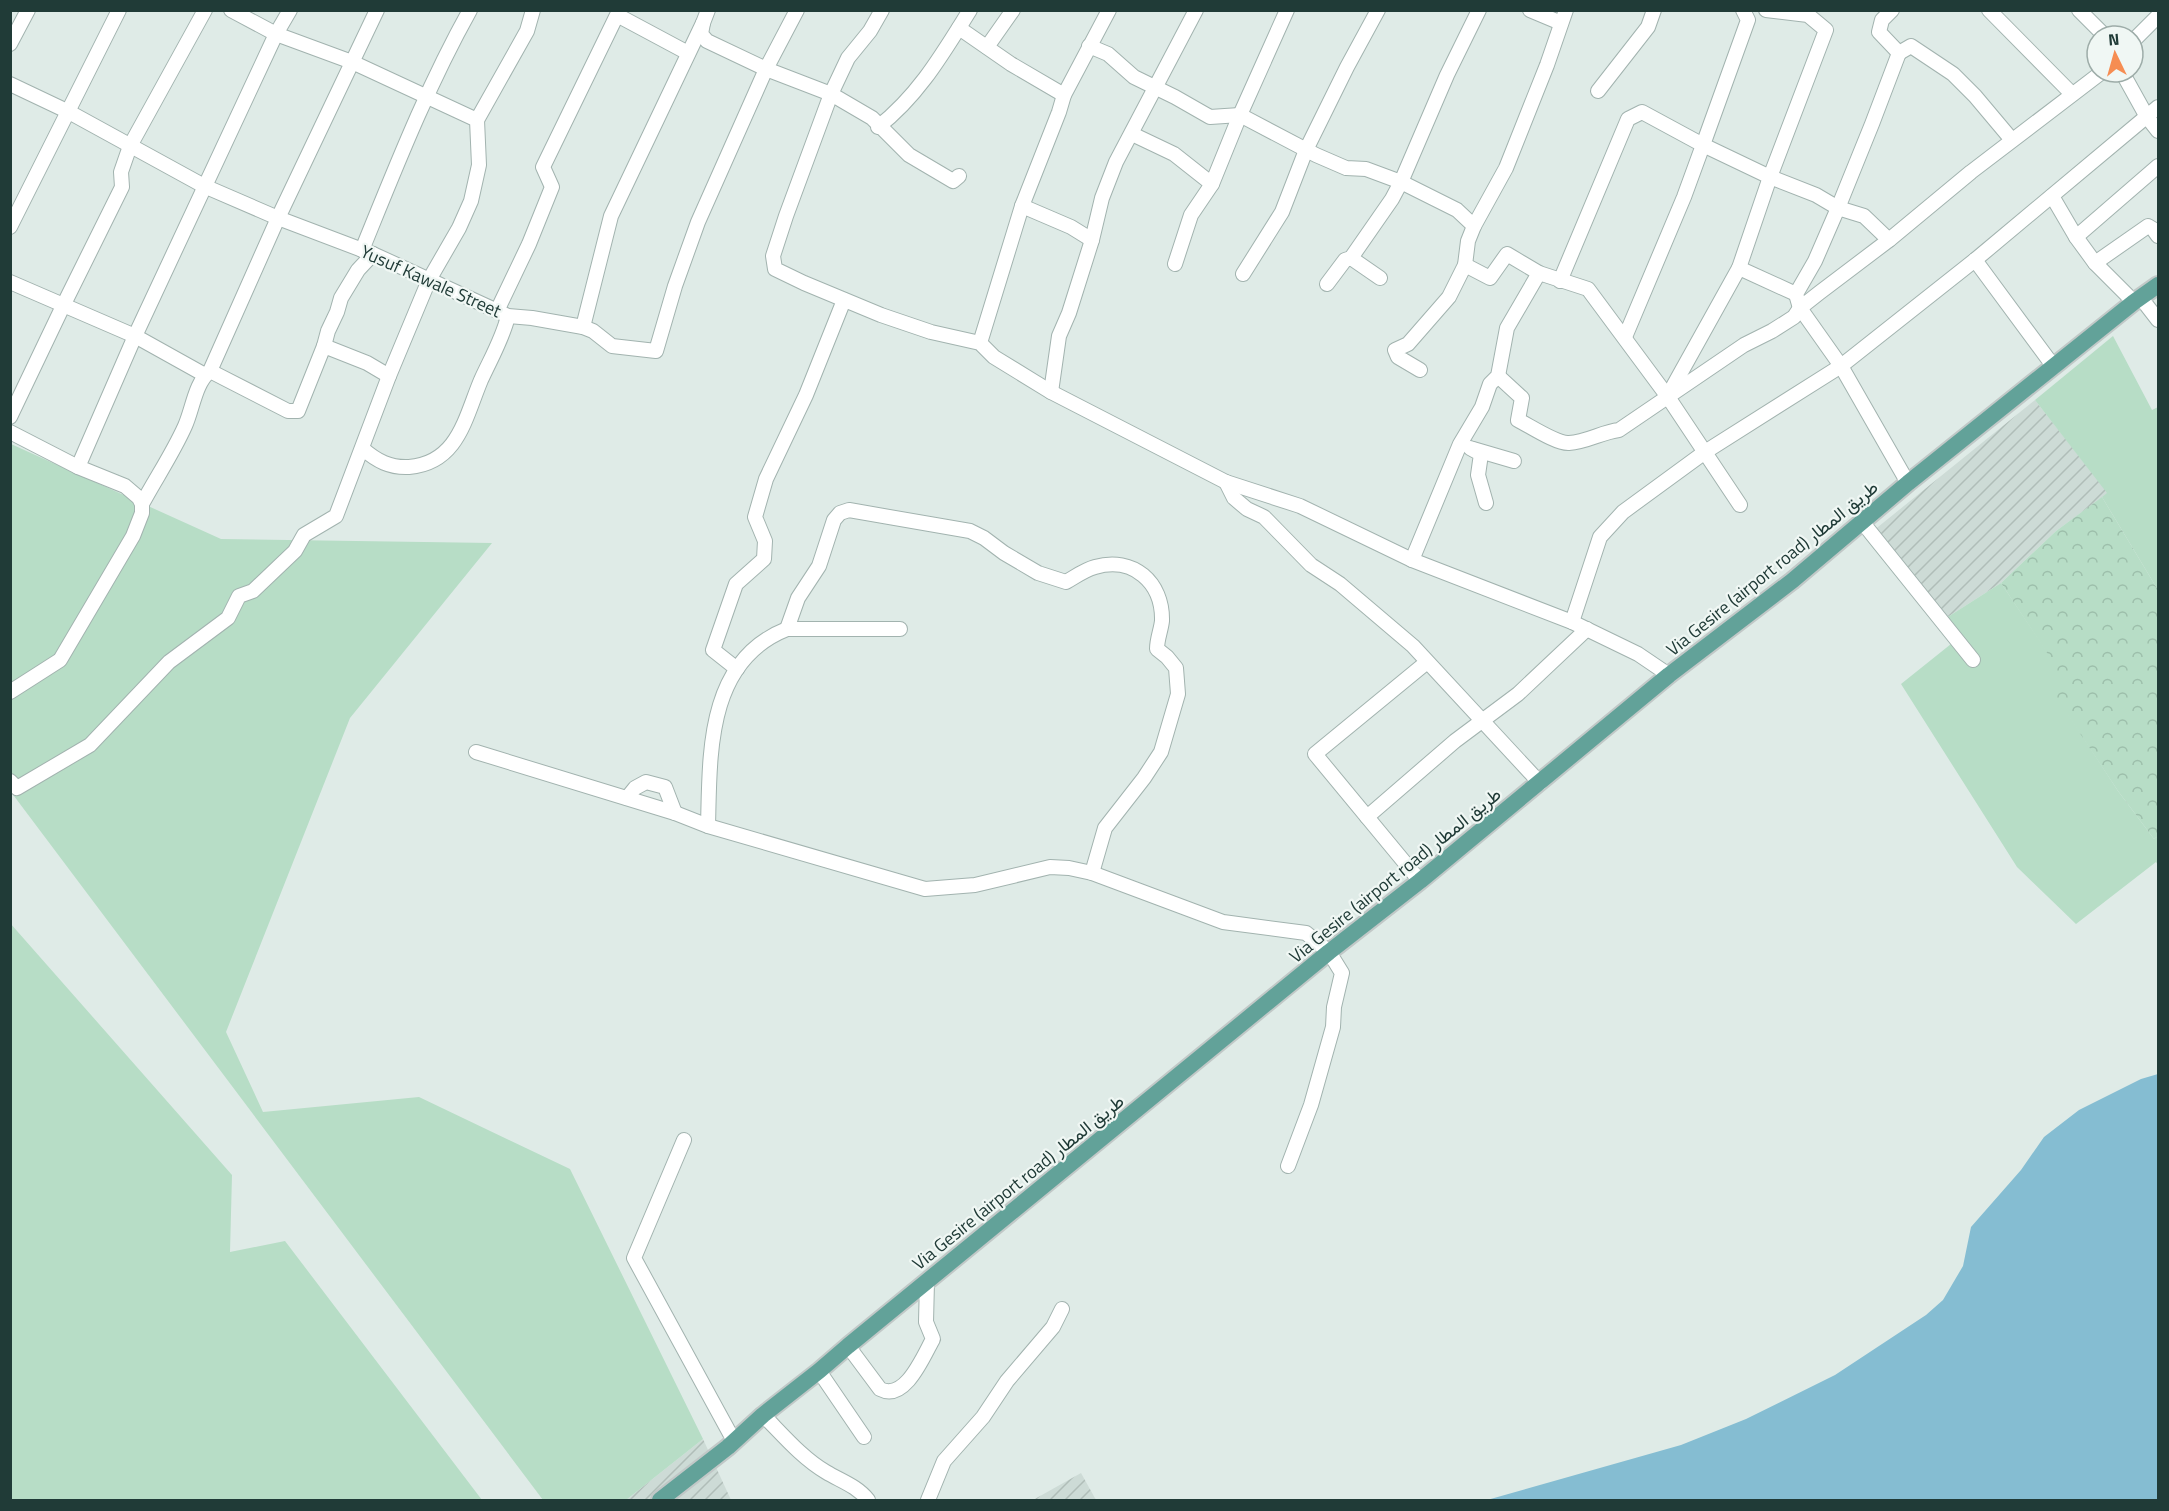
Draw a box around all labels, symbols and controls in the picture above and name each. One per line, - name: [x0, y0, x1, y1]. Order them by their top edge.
- north arrow: [2085, 24, 2145, 84]
- text: N: [2107, 27, 2120, 51]
- street label: Yusuf Kawale Street: [356, 238, 506, 324]
- street label: Via Gesire (airport road) طريق المطار: [1660, 474, 1884, 662]
- street label: Via Gesire (airport road) طريق المطار: [1283, 781, 1507, 969]
- street label: Via Gesire (airport road) طريق المطار: [906, 1088, 1130, 1276]

